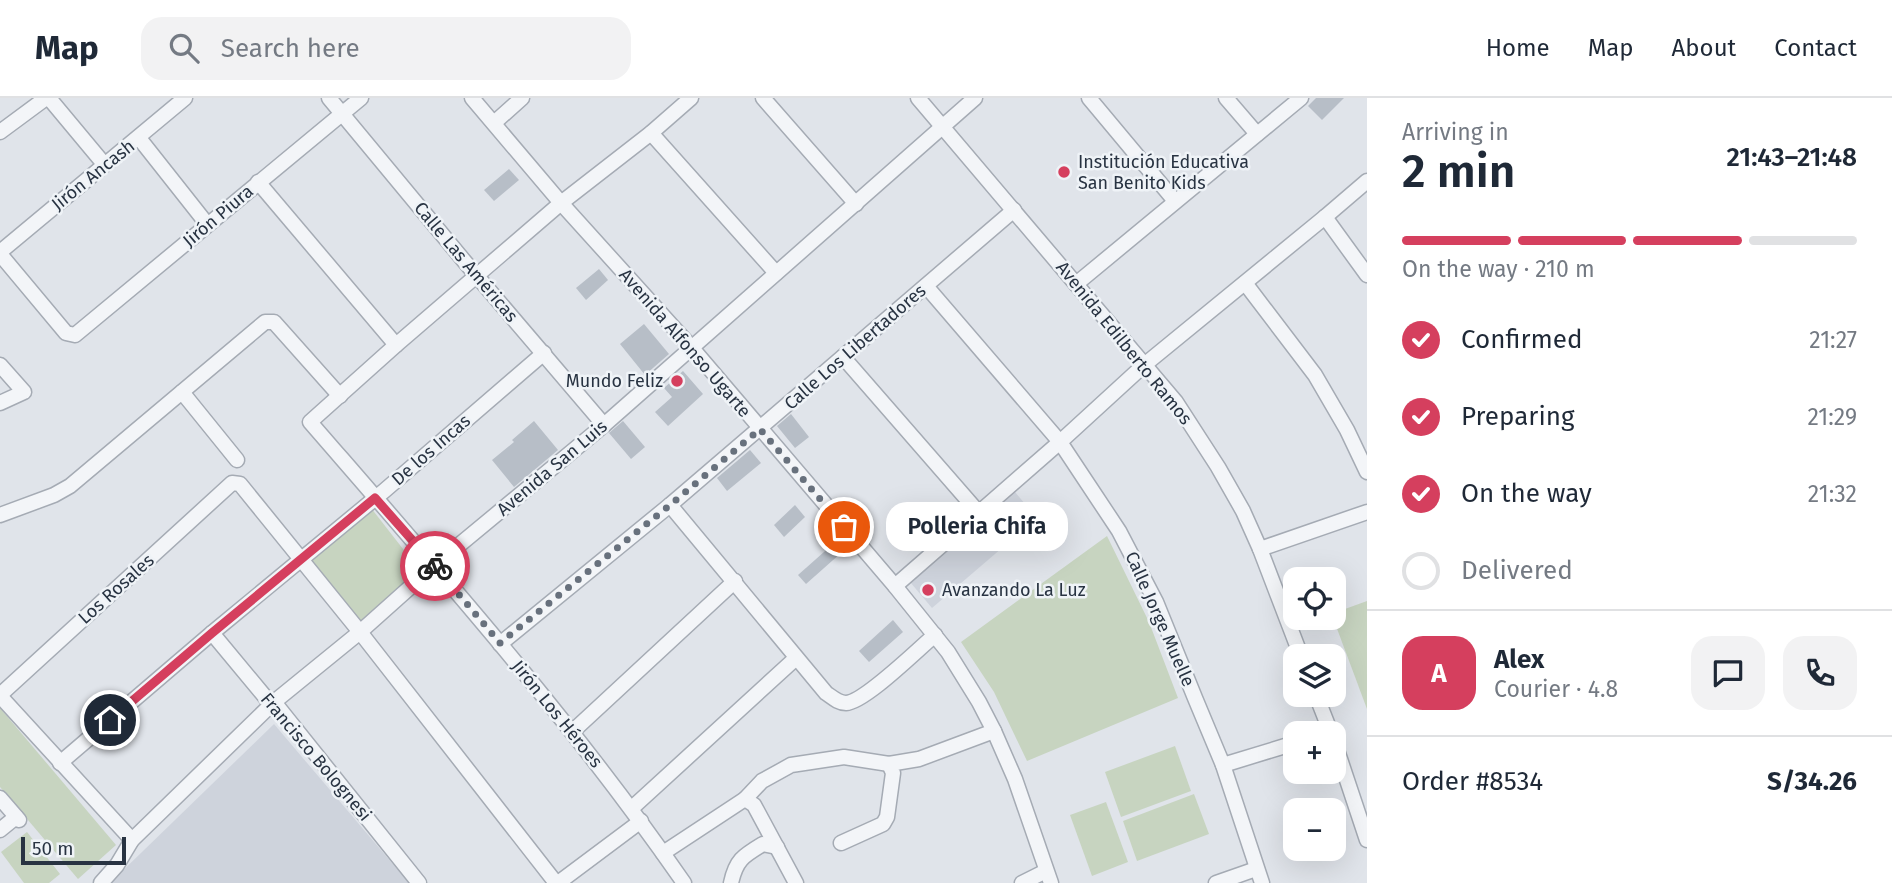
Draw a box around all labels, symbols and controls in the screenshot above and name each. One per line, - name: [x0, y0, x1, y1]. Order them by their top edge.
- search box: [141, 17, 631, 80]
- text: Map: [35, 28, 99, 68]
- icon: search: [165, 29, 203, 67]
- text: Search here: [221, 33, 360, 64]
- text: Home: [1486, 34, 1550, 62]
- text: Map: [1588, 34, 1634, 62]
- text: About: [1672, 34, 1736, 62]
- text: Contact: [1774, 34, 1857, 62]
- text: Arriving in: [1402, 118, 1509, 146]
- street label: Jirón Ancash: [47, 135, 139, 215]
- text: 21:43–21:48: [1727, 142, 1857, 173]
- text: 2 min: [1402, 144, 1515, 199]
- place label: Institución Educativa San Benito Kids: [1078, 151, 1249, 194]
- marker: Institución Educativa San Benito Kids: [1056, 164, 1072, 180]
- street label: Jirón Piura: [178, 180, 258, 252]
- street label: Calle Las Américas: [409, 197, 523, 327]
- text: On the way · 210 m: [1402, 255, 1595, 283]
- street label: Avenida Edilberto Ramos: [1051, 257, 1197, 429]
- street label: Avenida Alfonso Ugarte: [614, 264, 756, 422]
- street label: Calle Los Libertadores: [780, 280, 930, 414]
- icon: check: [1402, 321, 1440, 359]
- text: Confirmed: [1461, 324, 1582, 355]
- text: 21:27: [1809, 326, 1857, 354]
- place label: Mundo Feliz: [566, 370, 663, 392]
- marker: Mundo Feliz: [669, 373, 685, 389]
- icon: check: [1402, 398, 1440, 436]
- text: Preparing: [1461, 401, 1574, 432]
- text: 21:29: [1807, 403, 1857, 431]
- street label: De los Incas: [387, 410, 475, 490]
- street label: Avenida San Luis: [492, 415, 612, 521]
- icon: check: [1402, 475, 1440, 513]
- text: On the way: [1461, 478, 1592, 509]
- text: 21:32: [1808, 480, 1857, 508]
- pin: [814, 497, 874, 557]
- callout: Polleria Chifa: [886, 502, 1068, 551]
- icon: bag: [825, 508, 863, 546]
- text: Polleria Chifa: [907, 512, 1047, 540]
- courier: [400, 531, 470, 601]
- icon: bike: [416, 547, 454, 585]
- street label: Calle Jorge Muelle: [1120, 548, 1200, 690]
- street label: Los Rosales: [73, 549, 159, 629]
- text: Delivered: [1461, 555, 1573, 586]
- map controls: [1283, 567, 1346, 861]
- button: locate: [1283, 567, 1346, 630]
- place label: Avanzando La Luz: [942, 579, 1086, 601]
- marker: Avanzando La Luz: [920, 582, 936, 598]
- button: chat: [1691, 636, 1765, 710]
- button: phone: [1783, 636, 1857, 710]
- button: layers: [1283, 644, 1346, 707]
- text: Alex: [1494, 644, 1544, 675]
- street label: Jirón Los Héroes: [507, 656, 607, 772]
- text: A: [1431, 658, 1447, 689]
- text: Courier · 4.8: [1494, 675, 1618, 703]
- street label: Francisco Bolognesi: [256, 688, 376, 826]
- pin: [80, 690, 140, 750]
- icon: home: [91, 701, 129, 739]
- button: +: [1283, 721, 1346, 784]
- text: Order #8534: [1402, 766, 1543, 797]
- text: S/34.26: [1767, 766, 1857, 797]
- button: −: [1283, 798, 1346, 861]
- scale bar: [21, 834, 126, 866]
- text: 50 m: [32, 837, 73, 860]

